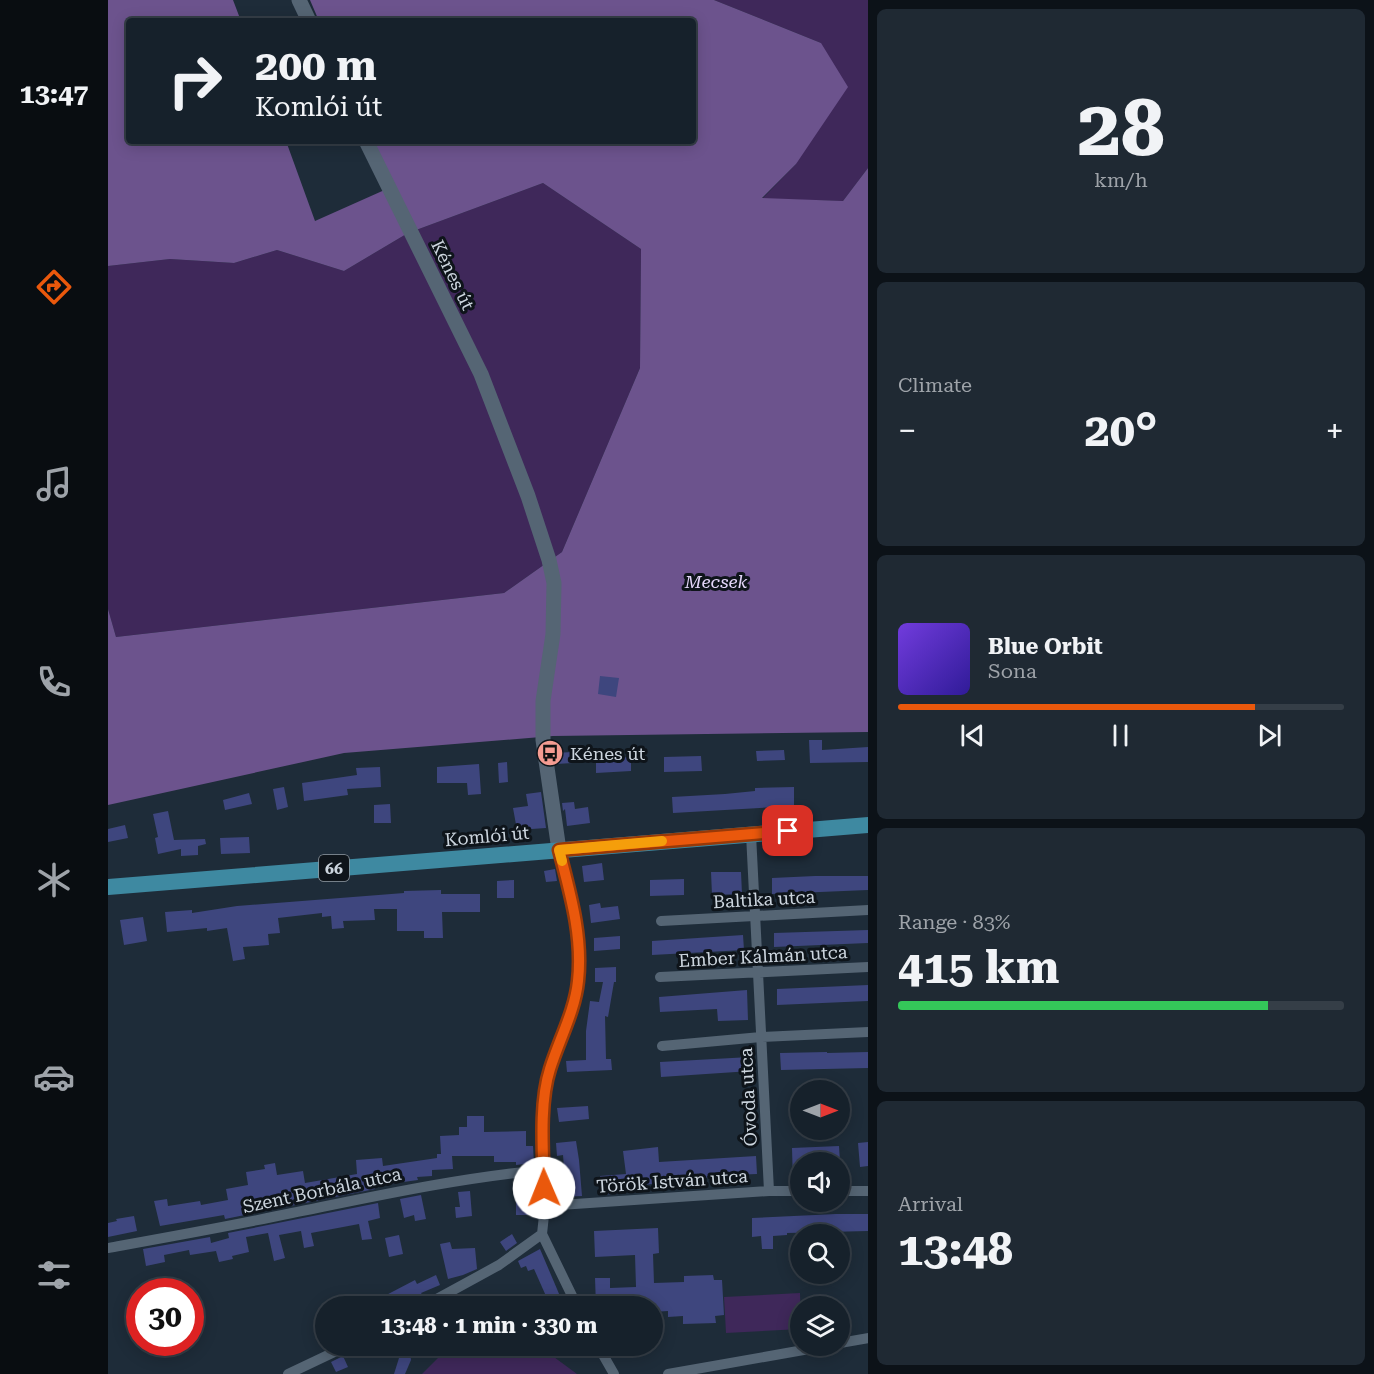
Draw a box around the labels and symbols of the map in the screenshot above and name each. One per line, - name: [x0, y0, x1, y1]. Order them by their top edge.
- street label: Kénes út: [427, 237, 479, 314]
- park label: Mecsek: [684, 571, 748, 592]
- bus stop icon: Kénes út: [535, 738, 565, 768]
- place label: Kénes út: [570, 743, 645, 764]
- pin: [762, 805, 813, 856]
- street label: Komlói út: [444, 822, 530, 850]
- road number: 66: [319, 855, 349, 881]
- street label: Baltika utca: [712, 886, 816, 912]
- street label: Ember Kálmán utca: [678, 941, 848, 971]
- street label: Óvoda utca: [735, 1047, 761, 1147]
- north arrow: [790, 1080, 850, 1140]
- position arrow: [512, 1156, 576, 1220]
- street label: Szent Borbála utca: [241, 1163, 403, 1217]
- street label: Török István utca: [595, 1165, 749, 1197]
- speed limit sign: 30: [126, 1278, 204, 1356]

